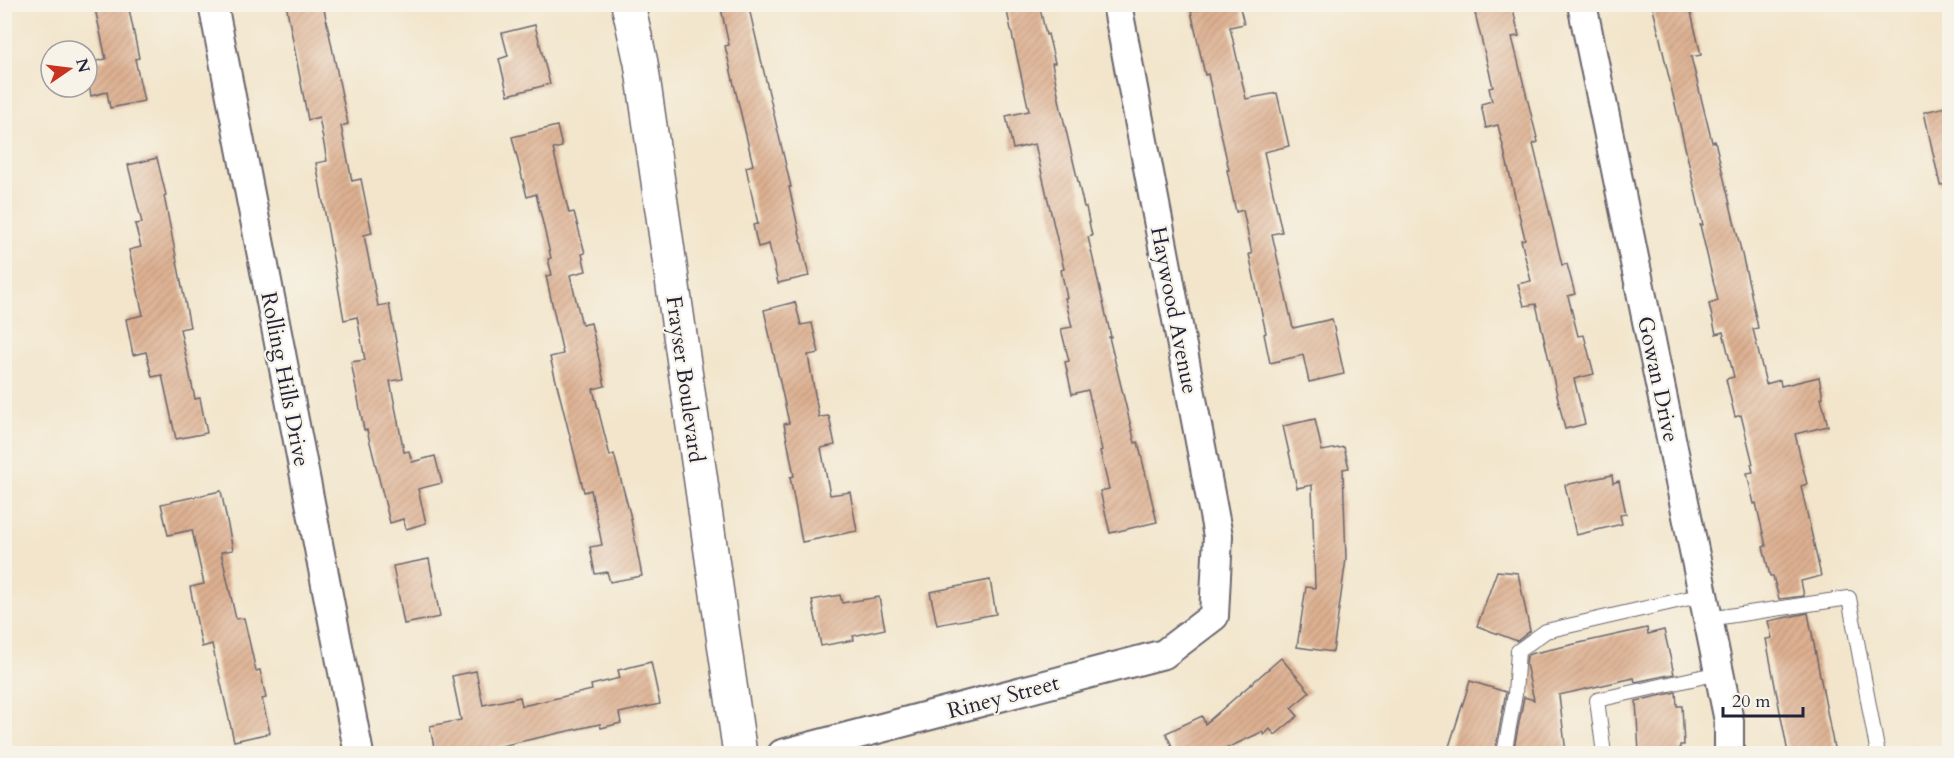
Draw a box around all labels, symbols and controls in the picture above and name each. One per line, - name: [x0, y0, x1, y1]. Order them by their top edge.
- north arrow: [39, 39, 99, 99]
- text: N: [70, 56, 95, 75]
- street label: Haywood Avenue: [1143, 224, 1205, 396]
- street label: Rolling Hills Drive: [253, 289, 317, 469]
- street label: Frayser Boulevard: [658, 294, 712, 465]
- street label: Gowan Drive: [1630, 313, 1686, 445]
- street label: Riney Street: [944, 668, 1062, 726]
- scale bar: [1723, 680, 1802, 718]
- text: 20 m: [1732, 689, 1771, 714]

